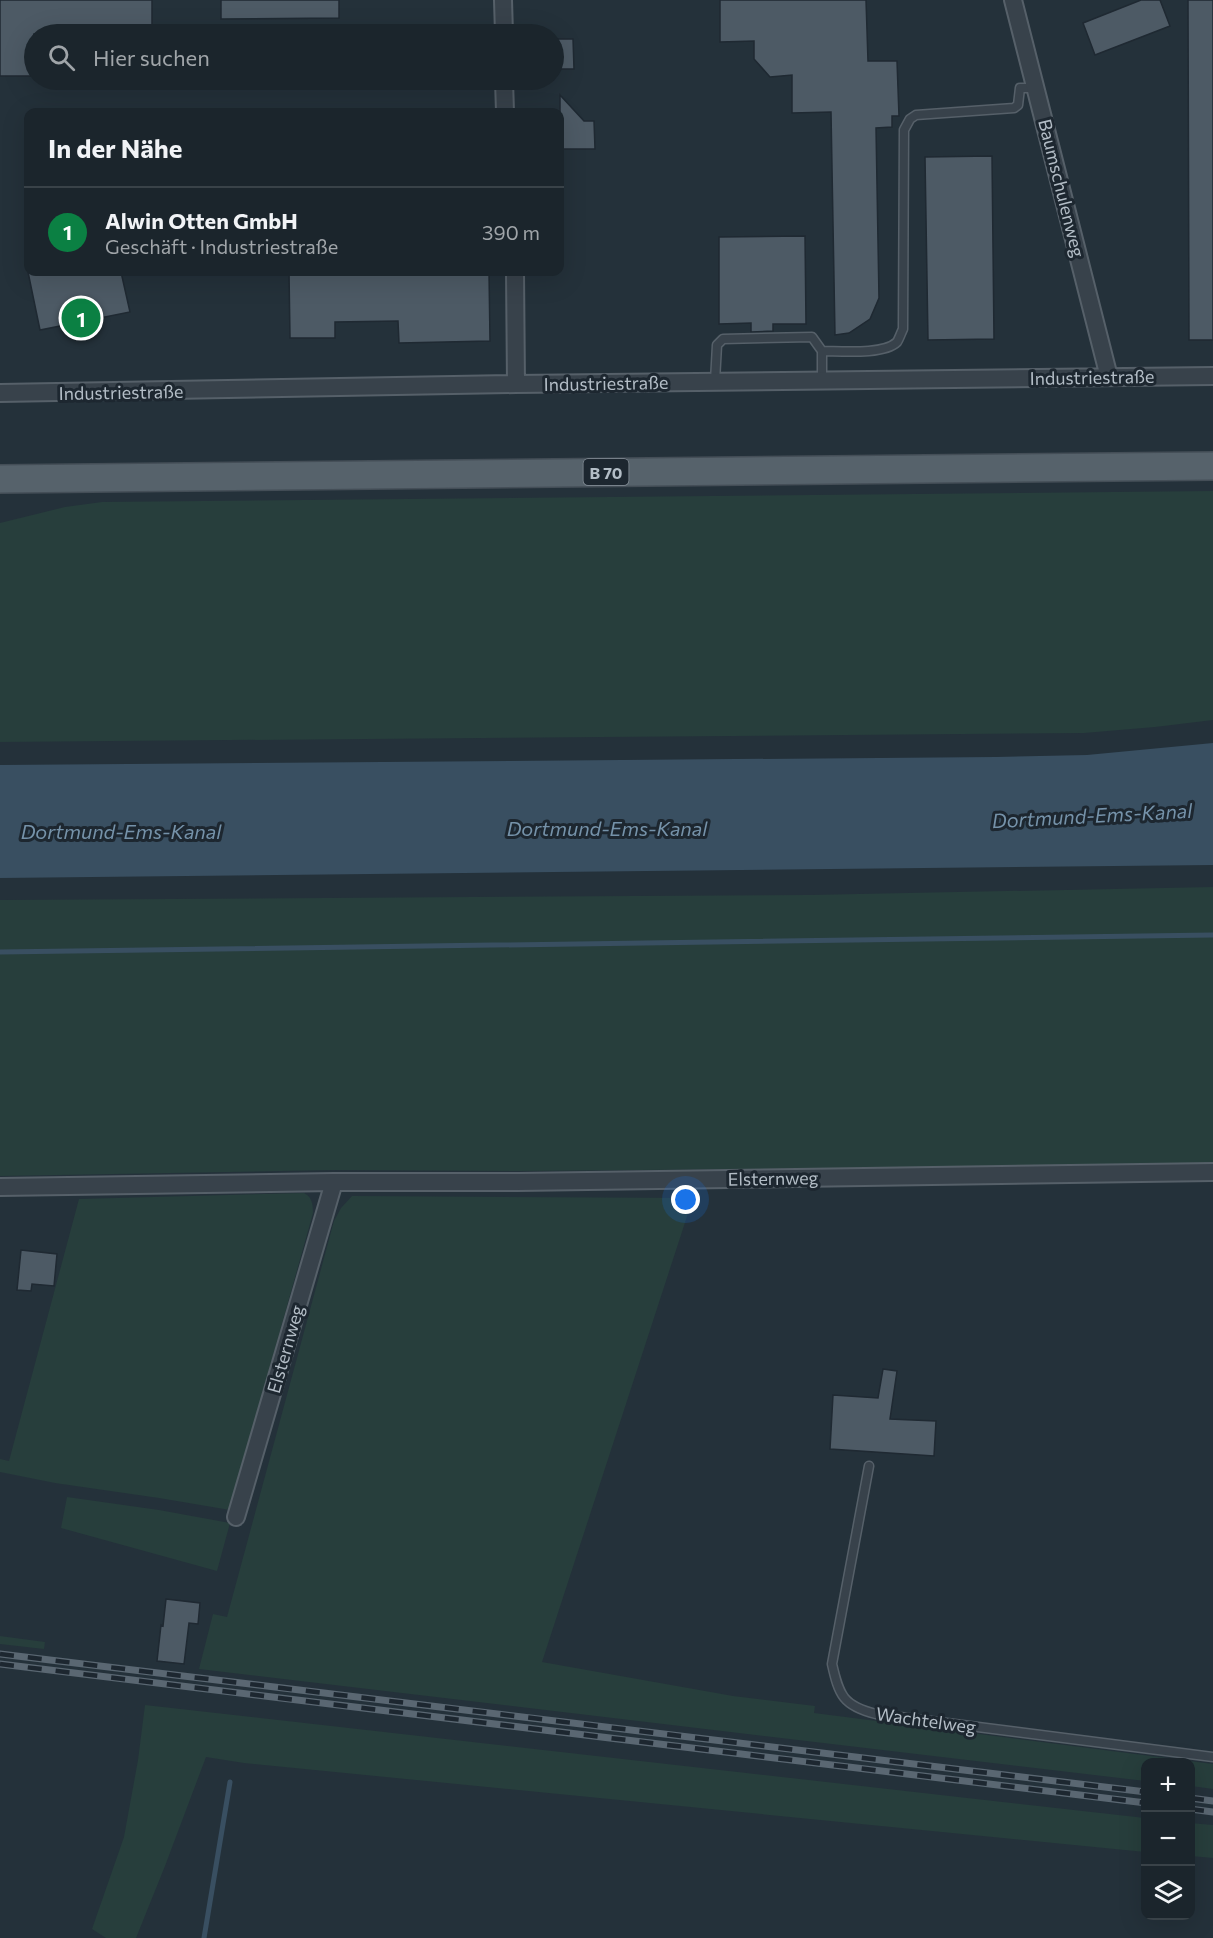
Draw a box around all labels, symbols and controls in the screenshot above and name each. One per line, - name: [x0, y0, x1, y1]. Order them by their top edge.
- search box: [24, 24, 564, 90]
- icon: search: [45, 41, 78, 74]
- text: Hier suchen: [93, 44, 210, 71]
- street label: Baumschulenweg: [1034, 117, 1090, 260]
- text: In der Nähe: [48, 132, 183, 163]
- text: Alwin Otten GmbH: [105, 207, 298, 234]
- text: 1: [63, 220, 72, 244]
- text: 390 m: [482, 220, 540, 244]
- text: Geschäft · Industriestraße: [105, 234, 338, 258]
- pin: 1: [62, 296, 100, 340]
- street label: Industriestraße: [1029, 365, 1155, 389]
- street label: Industriestraße: [543, 371, 669, 395]
- street label: Industriestraße: [58, 380, 184, 404]
- road number: B 70: [584, 459, 628, 485]
- water label: Dortmund-Ems-Kanal: [991, 798, 1194, 832]
- water label: Dortmund-Ems-Kanal: [507, 816, 708, 840]
- water label: Dortmund-Ems-Kanal: [21, 819, 222, 843]
- street label: Elsternweg: [727, 1166, 819, 1190]
- your location: [671, 1185, 700, 1214]
- street label: Elsternweg: [262, 1302, 308, 1396]
- street label: Wachtelweg: [875, 1702, 978, 1738]
- map controls: [1141, 1758, 1195, 1920]
- button: +: [1141, 1758, 1195, 1812]
- button: −: [1141, 1812, 1195, 1866]
- button: layers: [1141, 1866, 1195, 1920]

